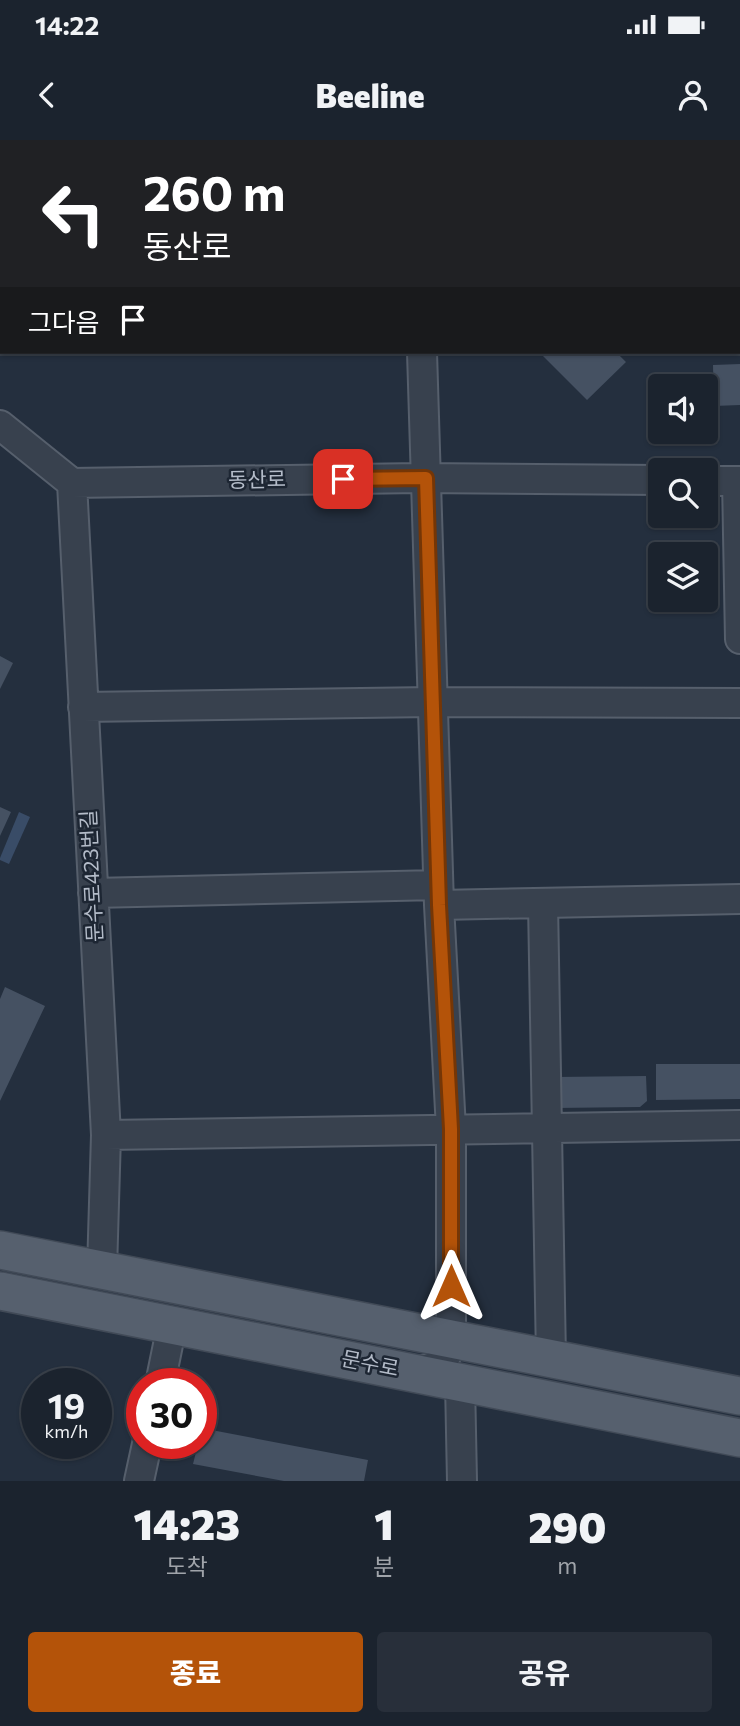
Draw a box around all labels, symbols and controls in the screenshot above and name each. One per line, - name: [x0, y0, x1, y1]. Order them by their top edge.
- text: 14:22: [35, 9, 99, 40]
- text: Beeline: [316, 75, 424, 115]
- icon: back: [28, 76, 66, 114]
- icon: person: [674, 76, 712, 114]
- text: 260 m: [143, 161, 285, 221]
- icon: left: [28, 168, 119, 259]
- text: 동산로: [143, 225, 231, 265]
- icon: arrive: [114, 301, 152, 339]
- text: 그다음: [28, 306, 100, 337]
- map controls: [648, 374, 718, 612]
- button: sound: [648, 374, 718, 444]
- pin: [313, 449, 373, 509]
- button: search: [648, 458, 718, 528]
- icon: arrive: [324, 460, 362, 498]
- street label: 동산로: [228, 465, 286, 492]
- button: layers: [648, 542, 718, 612]
- street label: 문수로423번길: [75, 809, 106, 943]
- position arrow: [414, 1249, 488, 1323]
- street label: 문수로: [339, 1345, 401, 1380]
- speed limit sign: 30: [126, 1368, 217, 1459]
- text: 19: [48, 1383, 85, 1426]
- text: km/h: [45, 1420, 88, 1442]
- text: 14:23: [134, 1497, 240, 1549]
- text: 1: [374, 1497, 394, 1549]
- text: 290: [528, 1500, 606, 1552]
- text: m: [557, 1551, 577, 1579]
- text: 도착: [166, 1552, 208, 1580]
- text: 분: [374, 1552, 395, 1580]
- button: 종료: [28, 1632, 363, 1712]
- button: 공유: [377, 1632, 712, 1712]

